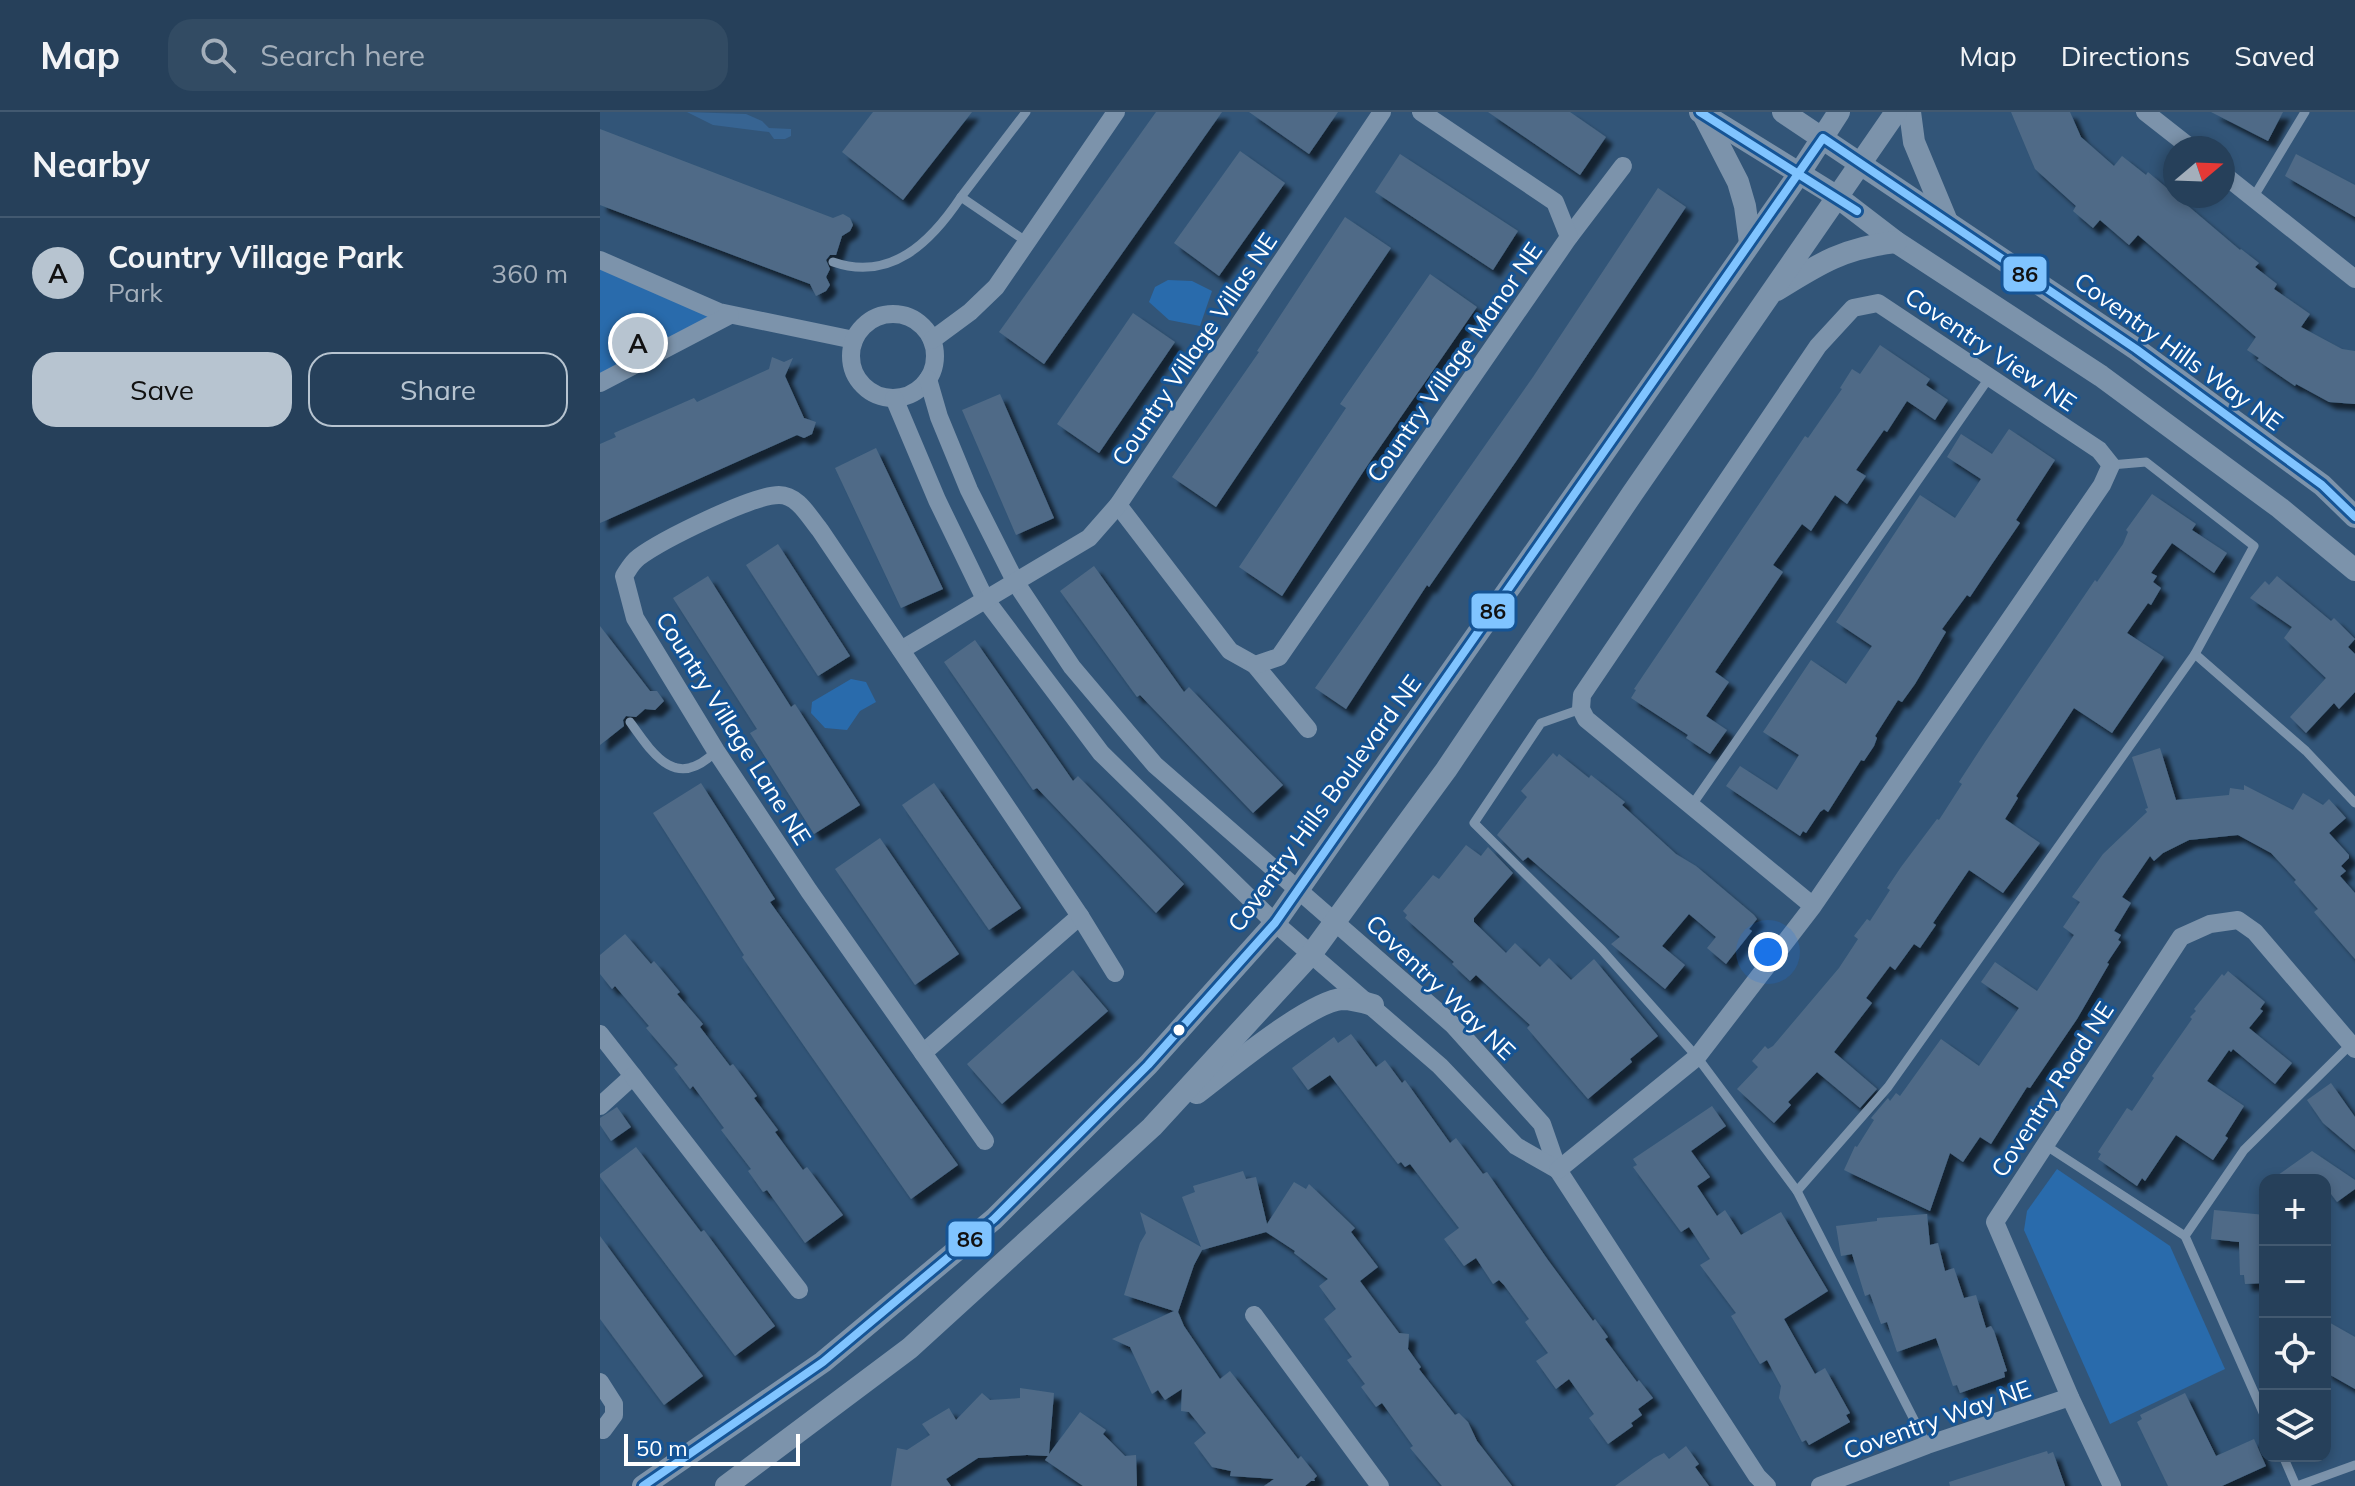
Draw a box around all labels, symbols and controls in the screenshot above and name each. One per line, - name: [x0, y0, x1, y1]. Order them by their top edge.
- search box: [168, 19, 728, 91]
- text: Map: [40, 31, 120, 79]
- icon: search: [196, 33, 240, 77]
- text: Search here: [260, 36, 425, 74]
- text: Map: [1959, 38, 2017, 73]
- text: Directions: [2061, 38, 2190, 73]
- text: Saved: [2234, 38, 2315, 73]
- north arrow: [2163, 136, 2235, 208]
- text: Nearby: [32, 143, 150, 186]
- street label: Country Village Villas NE: [1105, 227, 1283, 471]
- street label: Country Village Manor NE: [1360, 236, 1548, 488]
- text: Country Village Park: [108, 238, 403, 276]
- line badge: 86: [2002, 255, 2048, 293]
- text: A: [48, 257, 68, 290]
- text: 360 m: [492, 257, 568, 290]
- text: 86: [2012, 260, 2038, 288]
- street label: Coventry Hills Way NE: [2069, 265, 2289, 437]
- text: Park: [108, 276, 163, 309]
- street label: Coventry View NE: [1900, 281, 2082, 417]
- pin: A: [612, 313, 664, 373]
- button: Save: [32, 352, 292, 427]
- button: Share: [308, 352, 568, 427]
- line badge: 86: [1470, 592, 1516, 630]
- text: 86: [1480, 597, 1506, 625]
- street label: Country Village Lane NE: [650, 606, 818, 850]
- street label: Coventry Hills Boulevard NE: [1221, 669, 1427, 937]
- street label: Coventry Way NE: [1360, 908, 1522, 1066]
- your location: [1748, 932, 1788, 972]
- street label: Coventry Road NE: [1984, 996, 2120, 1182]
- unlabelled marker: [1171, 1022, 1187, 1038]
- map controls: [2259, 1174, 2331, 1462]
- button: +: [2259, 1174, 2331, 1246]
- line badge: 86: [947, 1220, 993, 1258]
- text: 86: [957, 1225, 983, 1253]
- button: −: [2259, 1246, 2331, 1318]
- button: locate: [2259, 1318, 2331, 1390]
- street label: Coventry Way NE: [1839, 1373, 2035, 1465]
- button: layers: [2259, 1390, 2331, 1462]
- scale bar: [624, 1430, 800, 1466]
- text: 50 m: [636, 1434, 687, 1462]

